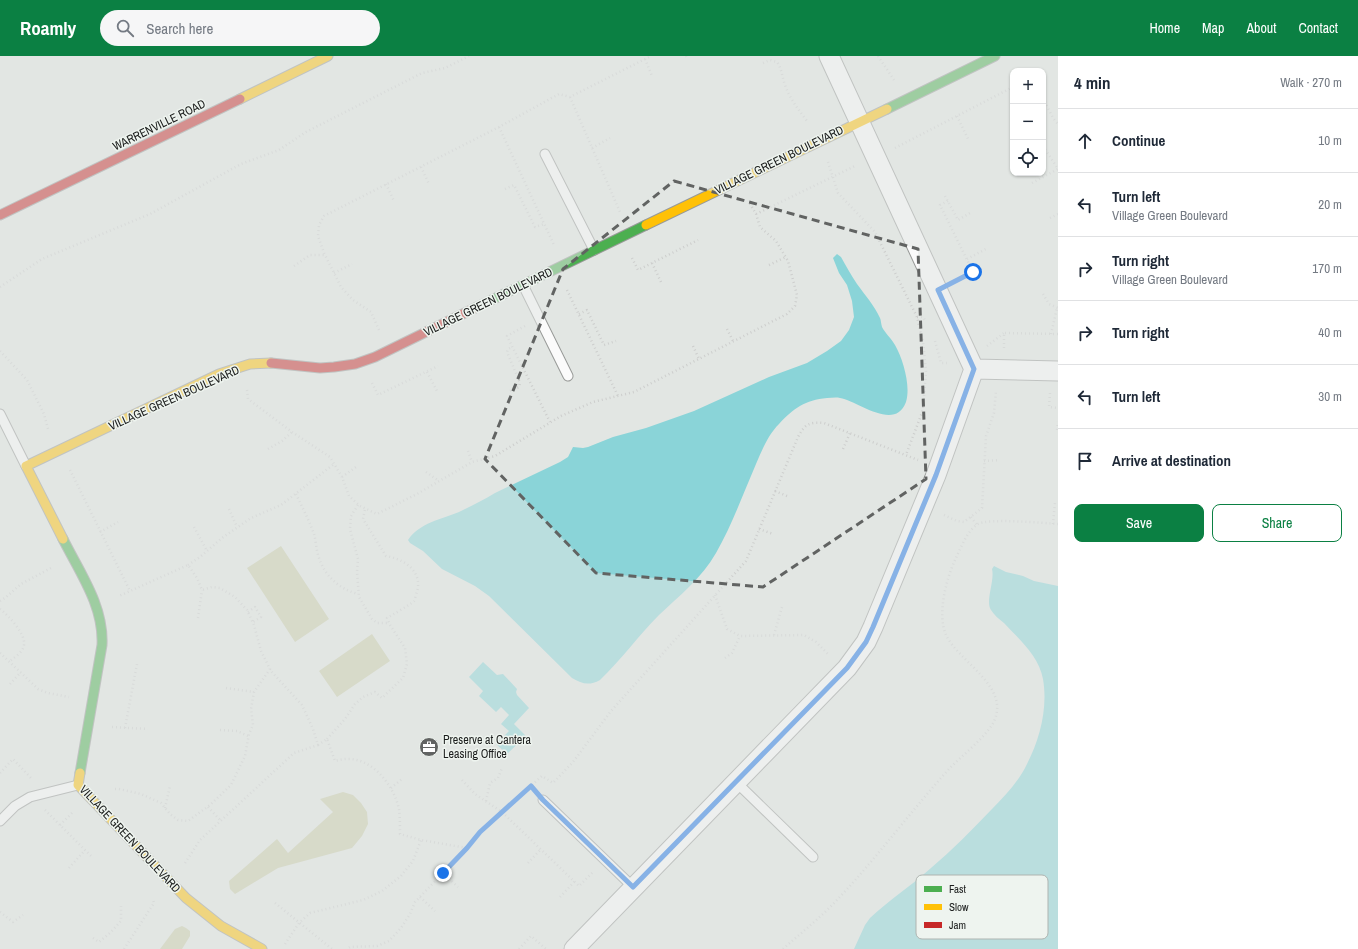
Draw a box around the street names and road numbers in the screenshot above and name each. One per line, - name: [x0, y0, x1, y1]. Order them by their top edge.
- street label: WARRENVILLE ROAD: [110, 96, 208, 154]
- street label: VILLAGE GREEN BOULEVARD: [712, 122, 846, 198]
- street label: VILLAGE GREEN BOULEVARD: [421, 264, 555, 340]
- street label: VILLAGE GREEN BOULEVARD: [106, 362, 242, 434]
- street label: VILLAGE GREEN BOULEVARD: [76, 782, 184, 896]

